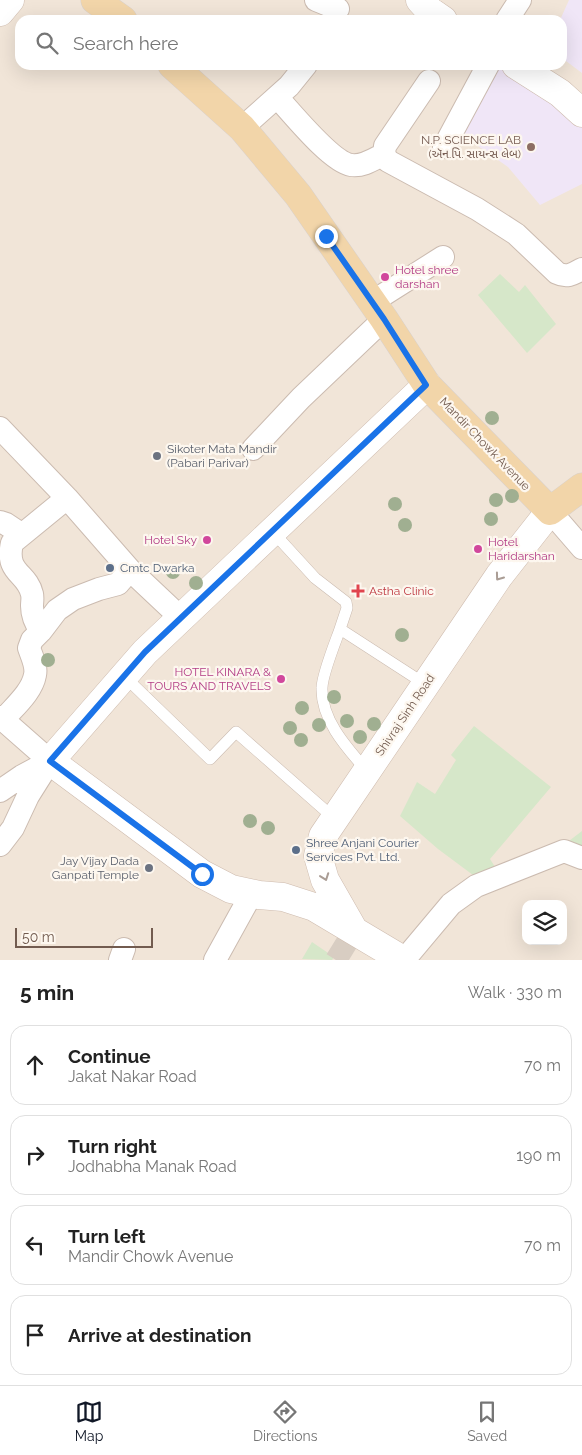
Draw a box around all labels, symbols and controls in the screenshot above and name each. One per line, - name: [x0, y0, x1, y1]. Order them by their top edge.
- search box: [15, 15, 567, 70]
- icon: search: [33, 29, 61, 57]
- text: Search here: [73, 32, 179, 54]
- place label: N.P. SCIENCE LAB (ઍન.પિ. સાયન્સ લેબ): [421, 133, 521, 161]
- marker: N.P. SCIENCE LAB (ઍન.પિ. સાયન્સ લેબ): [525, 141, 537, 153]
- route end: [315, 225, 338, 248]
- place label: Hotel shree darshan: [395, 263, 459, 291]
- marker: Hotel shree darshan: [379, 271, 391, 283]
- street label: Mandir Chowk Avenue: [437, 394, 533, 494]
- place label: Sikoter Mata Mandir (Pabari Parivar): [167, 442, 278, 470]
- marker: Sikoter Mata Mandir (Pabari Parivar): [151, 450, 163, 462]
- place label: Hotel Sky: [144, 533, 197, 547]
- marker: Hotel Sky: [201, 534, 213, 546]
- place label: Hotel Haridarshan: [488, 535, 555, 563]
- marker: Hotel Haridarshan: [472, 543, 484, 555]
- place label: Cmtc Dwarka: [120, 561, 195, 575]
- marker: Cmtc Dwarka: [104, 562, 116, 574]
- one-way arrow: [496, 571, 505, 581]
- marker: Astha Clinic: [351, 584, 365, 598]
- place label: Astha Clinic: [369, 584, 434, 598]
- place label: HOTEL KINARA & TOURS AND TRAVELS: [147, 665, 271, 693]
- street label: Shivraj Sinh Road: [372, 671, 438, 759]
- marker: HOTEL KINARA & TOURS AND TRAVELS: [275, 673, 287, 685]
- place label: Shree Anjani Courier Services Pvt. Ltd.: [306, 836, 419, 864]
- marker: Shree Anjani Courier Services Pvt. Ltd.: [290, 844, 302, 856]
- place label: Jay Vijay Dada Ganpati Temple: [52, 854, 139, 882]
- marker: Jay Vijay Dada Ganpati Temple: [143, 862, 155, 874]
- route start: [191, 863, 214, 886]
- one-way arrow: [319, 872, 329, 880]
- map controls: [522, 900, 567, 945]
- button: layers: [522, 900, 567, 945]
- scale bar: [15, 925, 152, 948]
- text: 50 m: [22, 929, 55, 945]
- text: 5 min: [20, 980, 74, 1005]
- text: Walk · 330 m: [468, 983, 562, 1002]
- text: Continue: [68, 1045, 151, 1067]
- icon: ahead: [21, 1051, 49, 1079]
- text: 70 m: [524, 1056, 561, 1075]
- text: Jakat Nakar Road: [68, 1067, 197, 1086]
- text: Turn right: [68, 1135, 157, 1157]
- icon: right: [21, 1141, 49, 1169]
- text: 190 m: [516, 1146, 561, 1165]
- text: Jodhabha Manak Road: [68, 1157, 237, 1176]
- text: Turn left: [68, 1225, 145, 1247]
- icon: left: [21, 1231, 49, 1259]
- text: 70 m: [524, 1236, 561, 1255]
- text: Mandir Chowk Avenue: [68, 1247, 234, 1266]
- icon: arrive: [21, 1321, 49, 1349]
- text: Arrive at destination: [68, 1324, 252, 1346]
- tab: Map: [75, 1398, 103, 1444]
- tab: Directions: [253, 1398, 318, 1444]
- tab: Saved: [467, 1398, 507, 1444]

